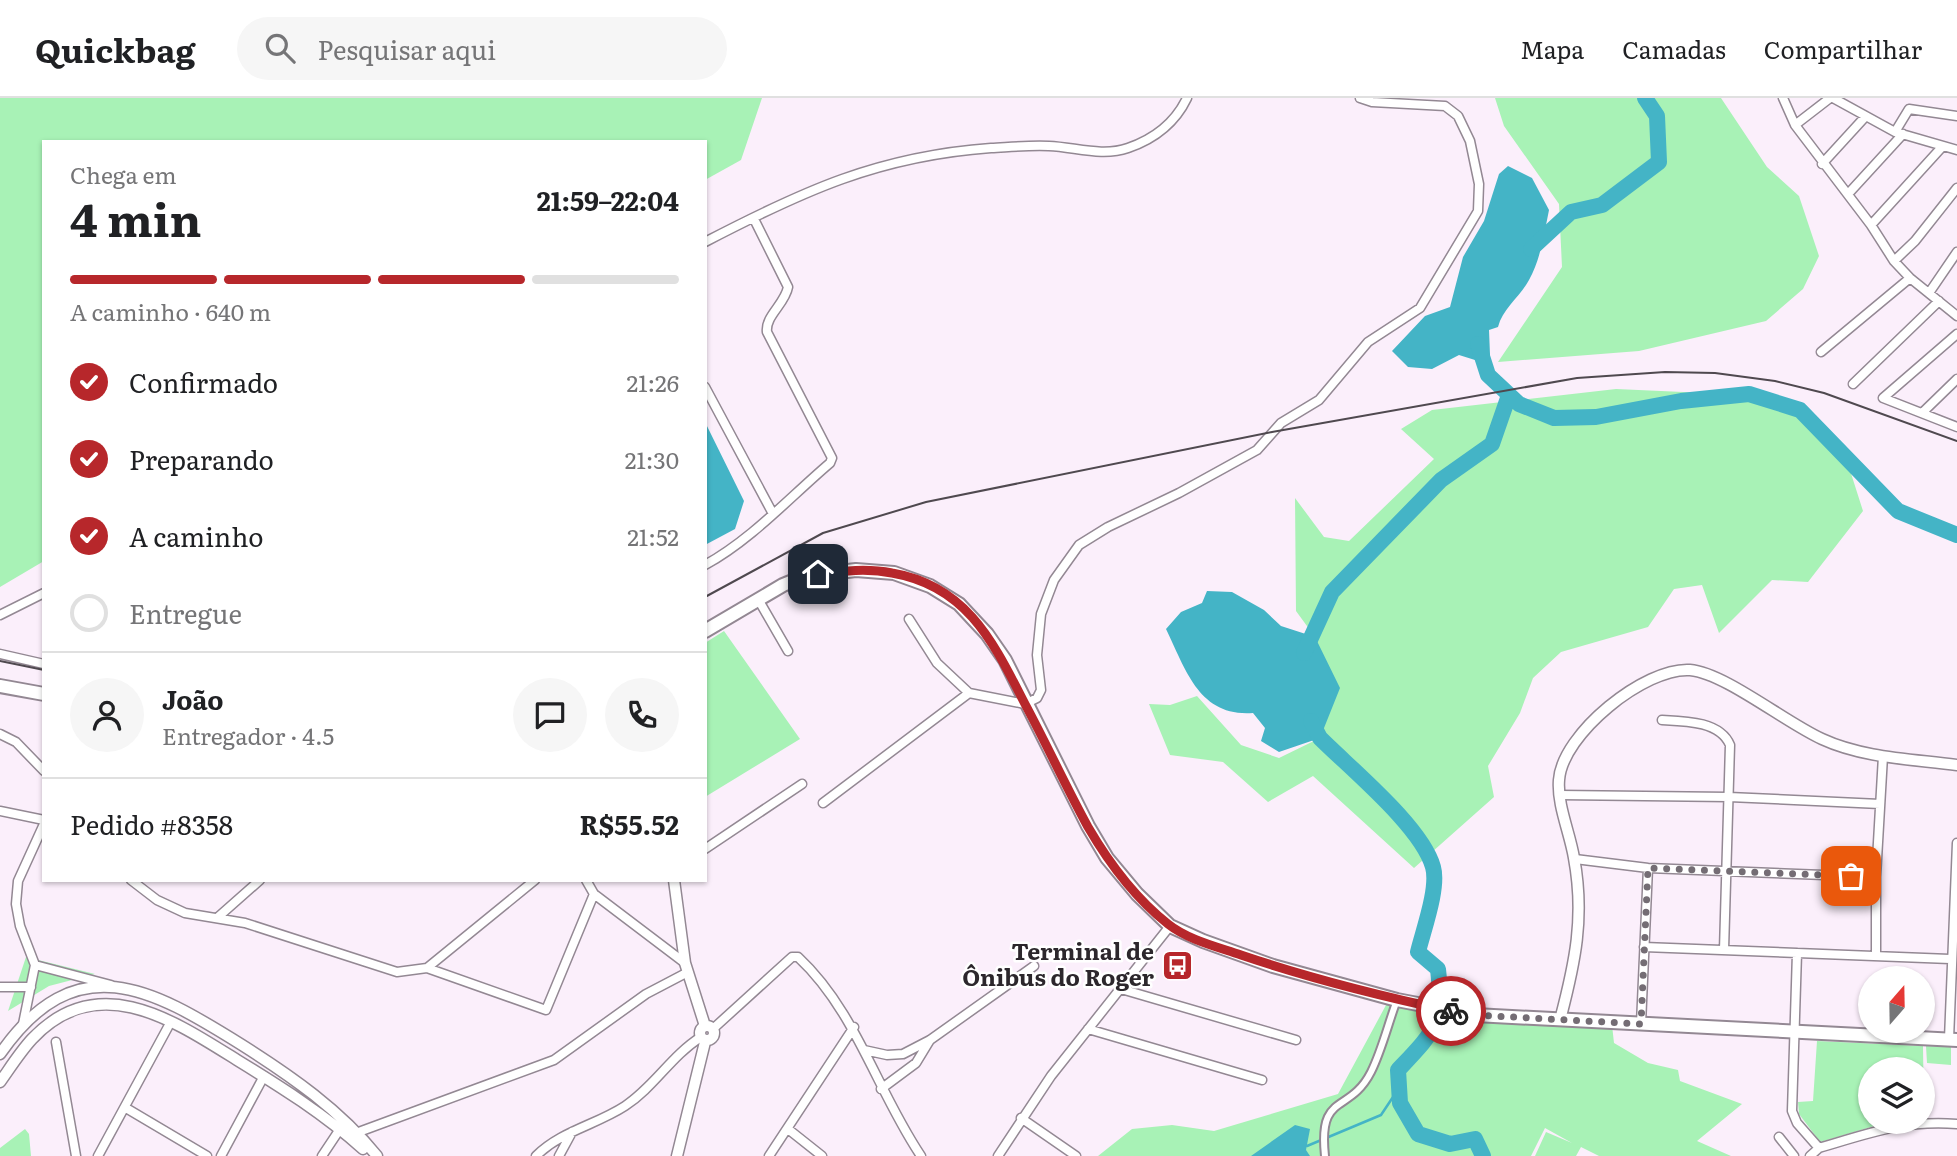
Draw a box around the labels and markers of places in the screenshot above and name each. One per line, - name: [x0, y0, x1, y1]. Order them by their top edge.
- pin: [788, 544, 848, 604]
- pin: [1821, 846, 1881, 906]
- place label: Terminal de Ônibus do Roger: [962, 933, 1155, 993]
- bus stop icon: Terminal de Ônibus do Roger: [1160, 948, 1194, 982]

